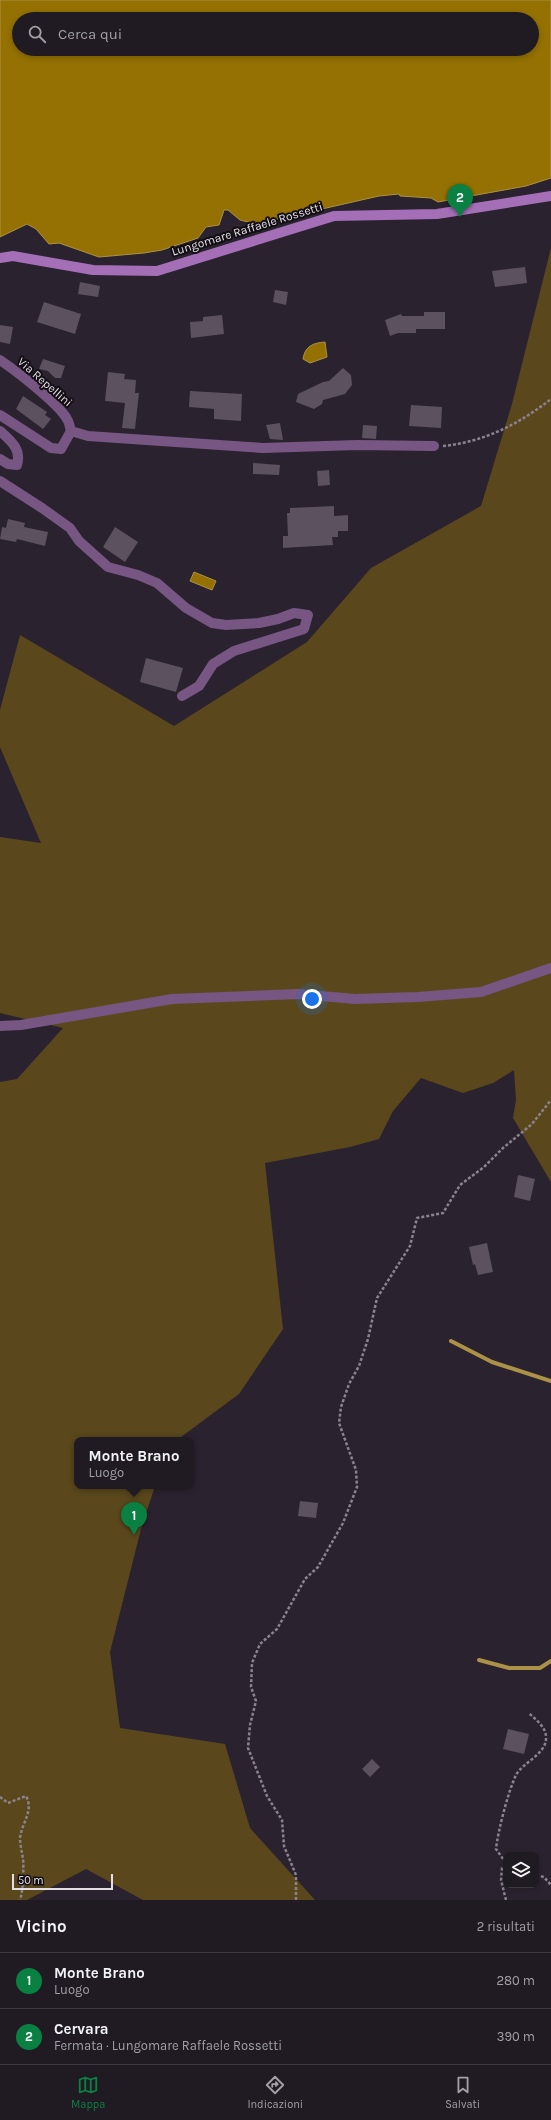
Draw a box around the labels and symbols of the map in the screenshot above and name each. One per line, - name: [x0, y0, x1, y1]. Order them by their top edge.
- pin: 2: [447, 184, 473, 217]
- street label: Lungomare Raffaele Rossetti: [170, 199, 324, 259]
- street label: Via Repellini: [15, 355, 75, 409]
- your location: [302, 989, 322, 1009]
- pin: 1: [121, 1502, 147, 1535]
- scale bar: [12, 1872, 113, 1891]

